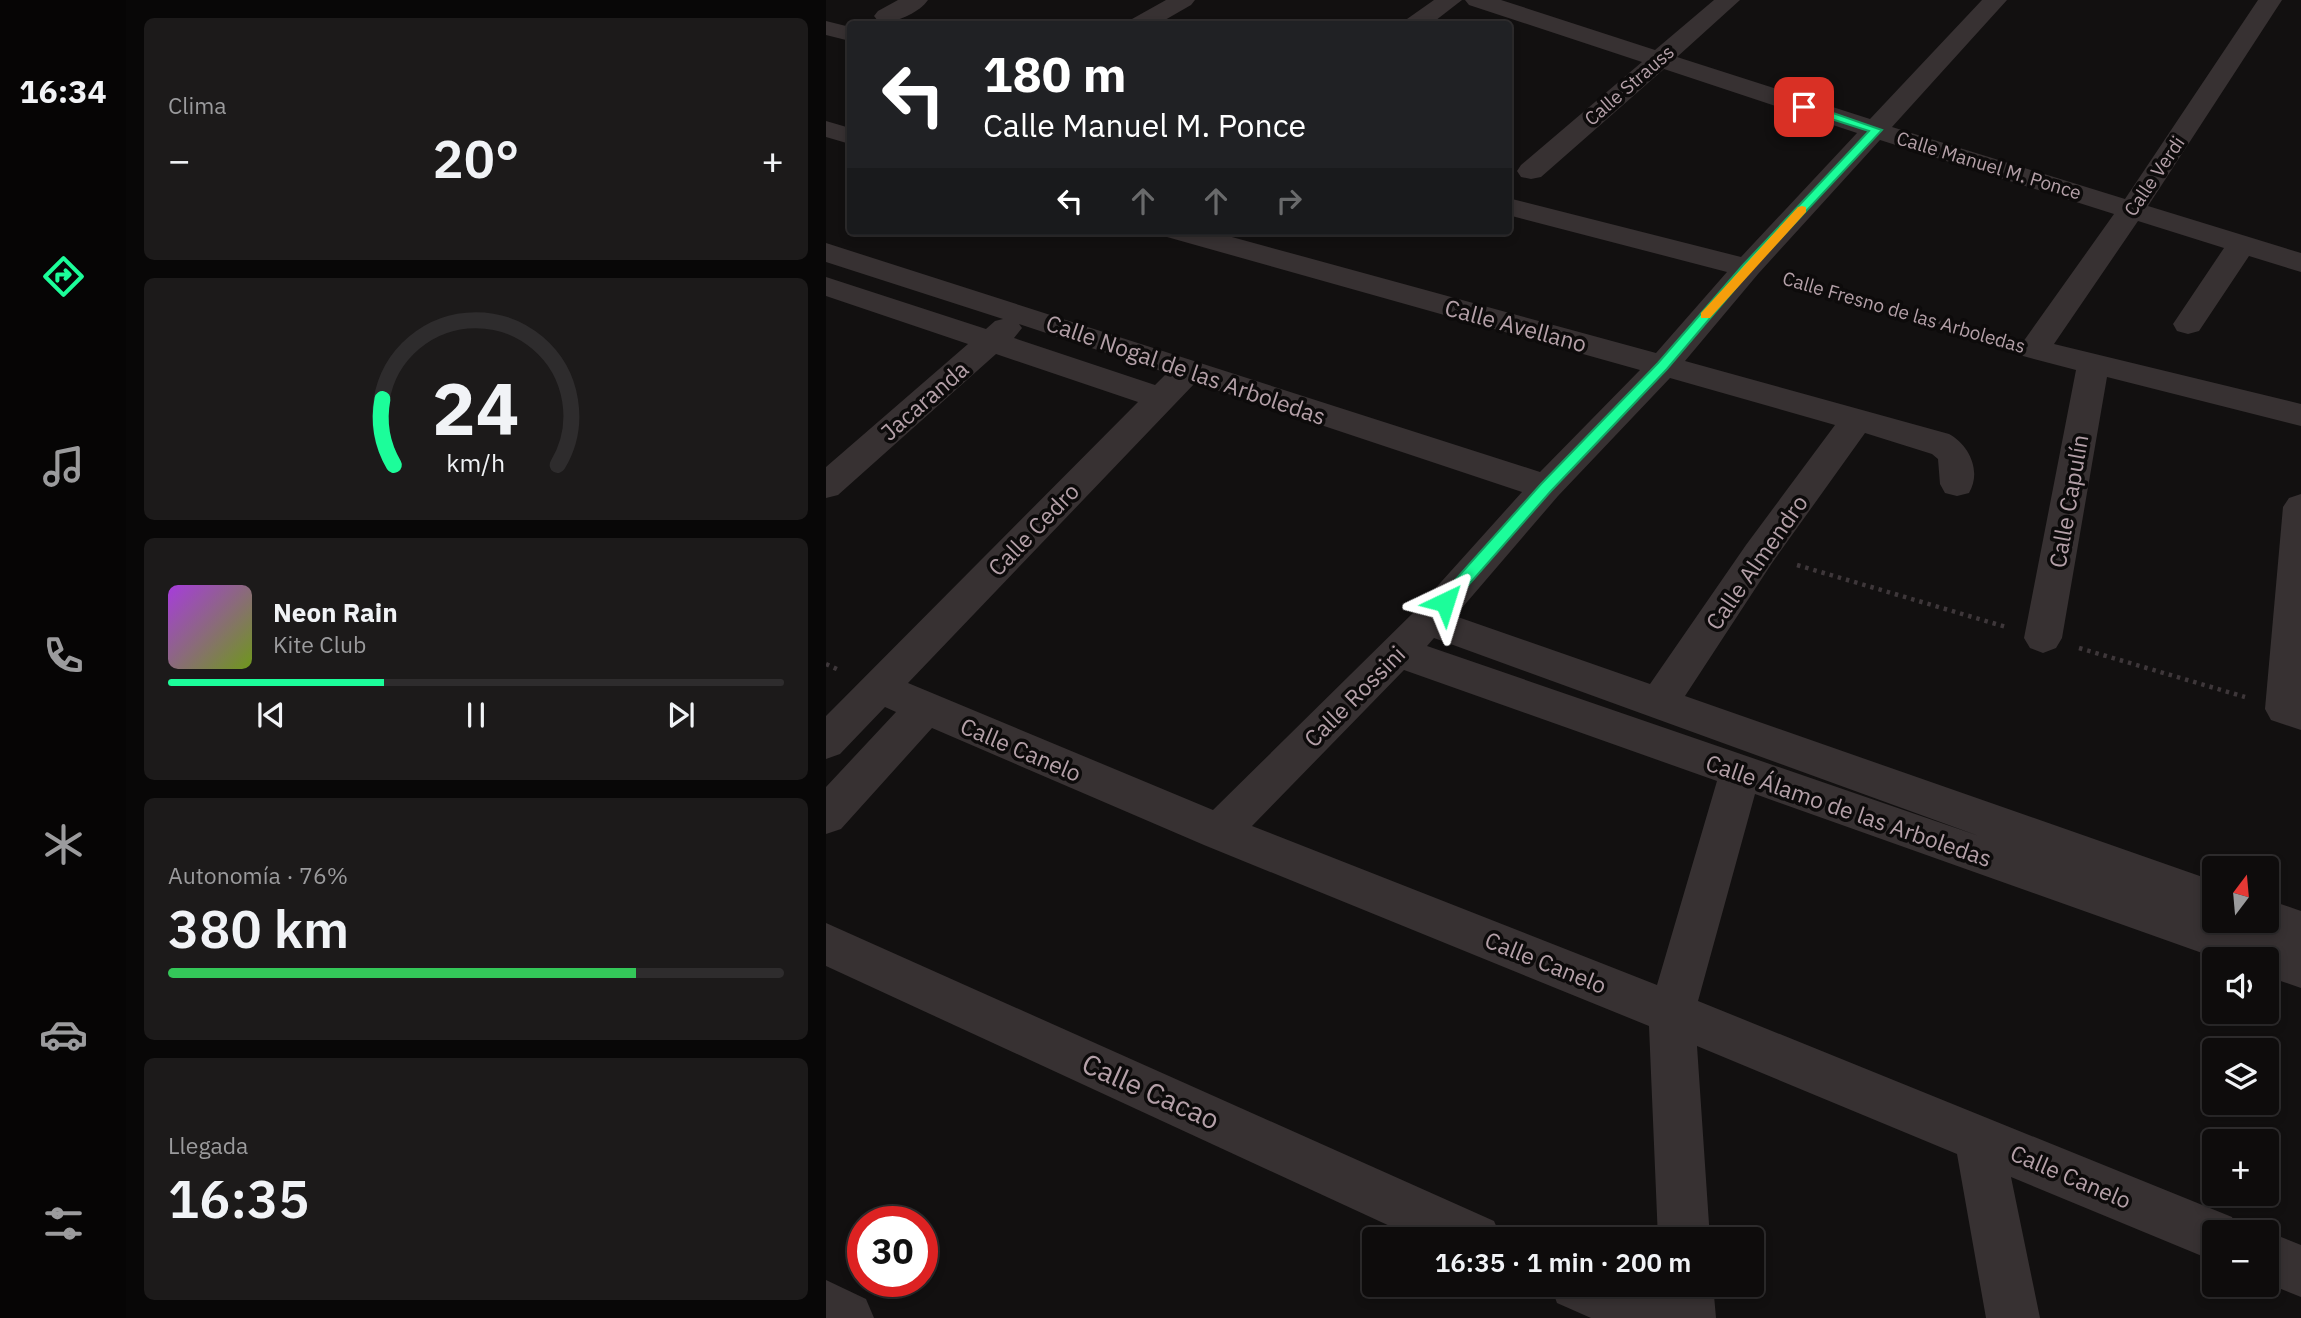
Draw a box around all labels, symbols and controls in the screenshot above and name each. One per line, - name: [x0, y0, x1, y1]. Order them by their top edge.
- street label: Calle Strauss: [1579, 40, 1679, 130]
- text: 180 m: [983, 42, 1127, 105]
- icon: left: [868, 49, 959, 140]
- text: 16:34: [19, 70, 107, 112]
- pin: [1774, 77, 1834, 137]
- icon: arrive: [1785, 88, 1823, 126]
- text: Clima: [168, 90, 227, 120]
- text: Calle Manuel M. Ponce: [983, 104, 1306, 146]
- text: 20°: [433, 125, 519, 192]
- street label: Calle Manuel M. Ponce: [1894, 125, 2084, 205]
- street label: Calle Verdi: [2119, 131, 2189, 221]
- text: −: [168, 135, 191, 184]
- text: +: [761, 135, 784, 184]
- icon: left: [1051, 182, 1089, 220]
- icon: ahead: [1124, 182, 1162, 220]
- icon: ahead: [1197, 182, 1235, 220]
- icon: right: [1270, 182, 1308, 220]
- icon: directions: [39, 252, 88, 301]
- street label: Calle Fresno de las Arboledas: [1780, 266, 2028, 358]
- street label: Calle Avellano: [1442, 292, 1590, 358]
- street label: Calle Nogal de las Arboledas: [1042, 307, 1330, 431]
- street label: Jacaranda: [874, 354, 974, 446]
- text: 24: [432, 360, 520, 455]
- street label: Calle Capulín: [2042, 432, 2094, 570]
- icon: music: [39, 442, 88, 491]
- text: km/h: [447, 446, 505, 479]
- street label: Calle Cedro: [981, 476, 1085, 582]
- street label: Calle Almendro: [1698, 489, 1814, 635]
- position arrow: [1408, 565, 1482, 639]
- text: Neon Rain: [273, 595, 398, 629]
- text: Kite Club: [273, 629, 366, 659]
- icon: phone: [39, 631, 88, 680]
- street label: Calle Rossini: [1297, 639, 1411, 753]
- icon: previous: [252, 696, 290, 734]
- icon: pause: [457, 696, 495, 734]
- icon: next: [662, 696, 700, 734]
- street label: Calle Canelo: [956, 710, 1086, 788]
- street label: Calle Álamo de las Arboledas: [1702, 747, 1996, 873]
- icon: climate: [39, 820, 88, 869]
- north arrow: [2202, 856, 2278, 933]
- map controls: [2202, 856, 2279, 1297]
- text: Autonomía · 76%: [168, 860, 348, 890]
- text: 380 km: [168, 895, 349, 962]
- street label: Calle Canelo: [1481, 924, 1611, 1000]
- button: sound: [2202, 947, 2279, 1024]
- icon: car: [39, 1010, 88, 1059]
- button: layers: [2202, 1038, 2279, 1115]
- street label: Calle Cacao: [1077, 1044, 1225, 1138]
- button: +: [2202, 1129, 2279, 1206]
- text: Llegada: [168, 1130, 248, 1160]
- street label: Calle Canelo: [2006, 1137, 2136, 1215]
- text: 16:35: [168, 1165, 309, 1232]
- icon: filters: [39, 1199, 88, 1248]
- speed limit sign: 30: [847, 1206, 938, 1297]
- button: −: [2202, 1220, 2279, 1297]
- text: 16:35 · 1 min · 200 m: [1435, 1245, 1691, 1279]

